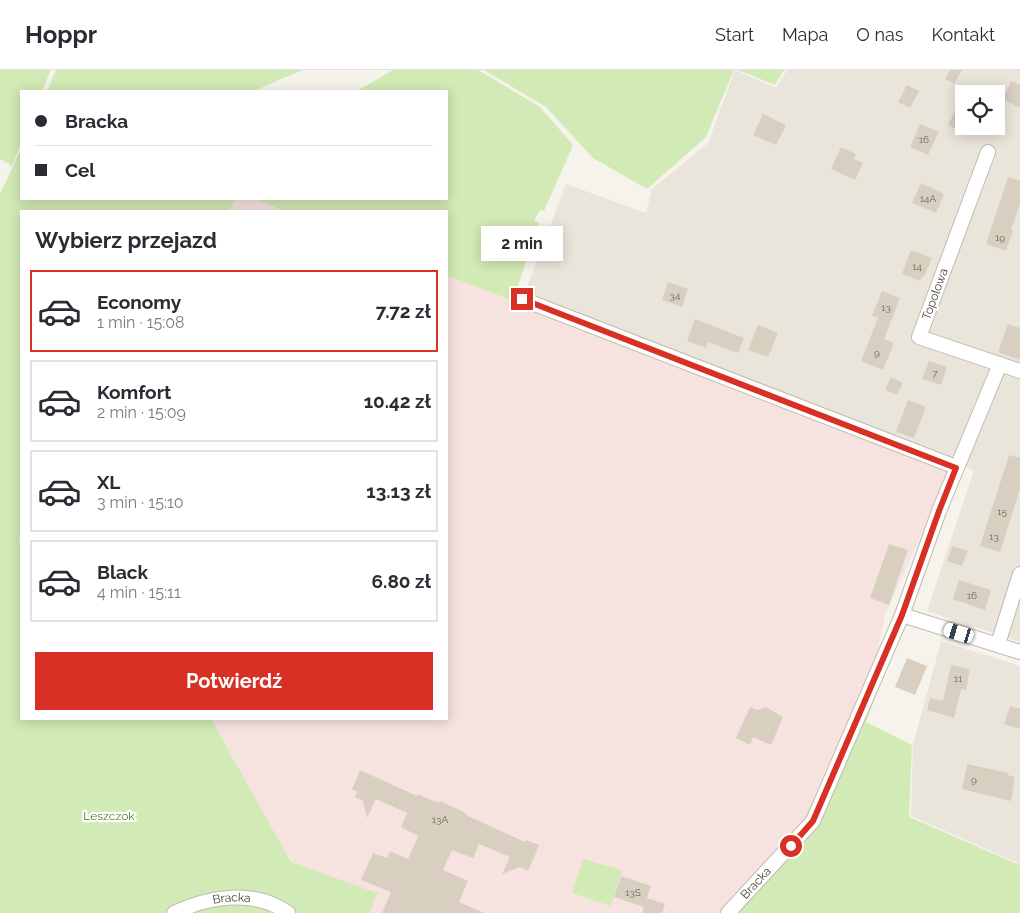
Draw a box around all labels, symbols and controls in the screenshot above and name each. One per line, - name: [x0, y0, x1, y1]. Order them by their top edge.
- text: Hoppr: [25, 20, 97, 49]
- text: Start: [715, 24, 754, 45]
- text: Mapa: [782, 24, 828, 45]
- text: O nas: [856, 24, 903, 45]
- text: Kontakt: [931, 24, 995, 45]
- map controls: [955, 85, 1005, 135]
- button: locate: [955, 85, 1005, 135]
- text: Bracka: [65, 110, 128, 132]
- house number: 16: [919, 134, 929, 145]
- text: Cel: [65, 159, 95, 181]
- house number: 14A: [920, 193, 936, 204]
- callout: 2 min: [481, 226, 563, 262]
- text: Wybierz przejazd: [35, 227, 217, 253]
- house number: 19: [995, 232, 1005, 243]
- text: 2 min: [501, 234, 543, 253]
- house number: 14: [912, 261, 922, 272]
- street label: Topolowa: [919, 266, 951, 322]
- route end: [511, 288, 533, 310]
- icon: car: [37, 289, 82, 334]
- house number: 34: [670, 290, 681, 301]
- text: Economy: [97, 291, 181, 313]
- text: 7.72 zł: [376, 300, 431, 322]
- house number: 13: [881, 302, 891, 313]
- text: 1 min · 15:08: [97, 313, 185, 332]
- house number: 9: [874, 347, 880, 358]
- house number: 7: [932, 368, 938, 379]
- icon: car: [37, 379, 82, 424]
- text: Komfort: [97, 381, 171, 403]
- text: 10.42 zł: [364, 390, 431, 412]
- text: 2 min · 15:09: [97, 403, 186, 422]
- icon: car: [37, 469, 82, 514]
- text: XL: [97, 471, 120, 493]
- text: 13.13 zł: [366, 480, 431, 502]
- text: 3 min · 15:10: [97, 493, 184, 512]
- house number: 15: [997, 506, 1007, 517]
- house number: 13: [989, 531, 999, 542]
- icon: car: [37, 559, 82, 604]
- text: Black: [97, 561, 148, 583]
- text: 6.80 zł: [372, 570, 431, 592]
- text: 4 min · 15:11: [97, 583, 181, 602]
- house number: 16: [967, 590, 977, 601]
- car: [942, 621, 975, 645]
- button: Potwierdź: [35, 652, 433, 710]
- house number: 11: [954, 673, 963, 684]
- house number: 9: [971, 774, 977, 785]
- park label: Leszczok: [83, 809, 135, 823]
- house number: 13A: [432, 814, 448, 825]
- route start: [780, 835, 802, 857]
- street label: Bracka: [738, 864, 774, 902]
- house number: 13S: [625, 887, 641, 898]
- street label: Bracka: [211, 890, 251, 907]

